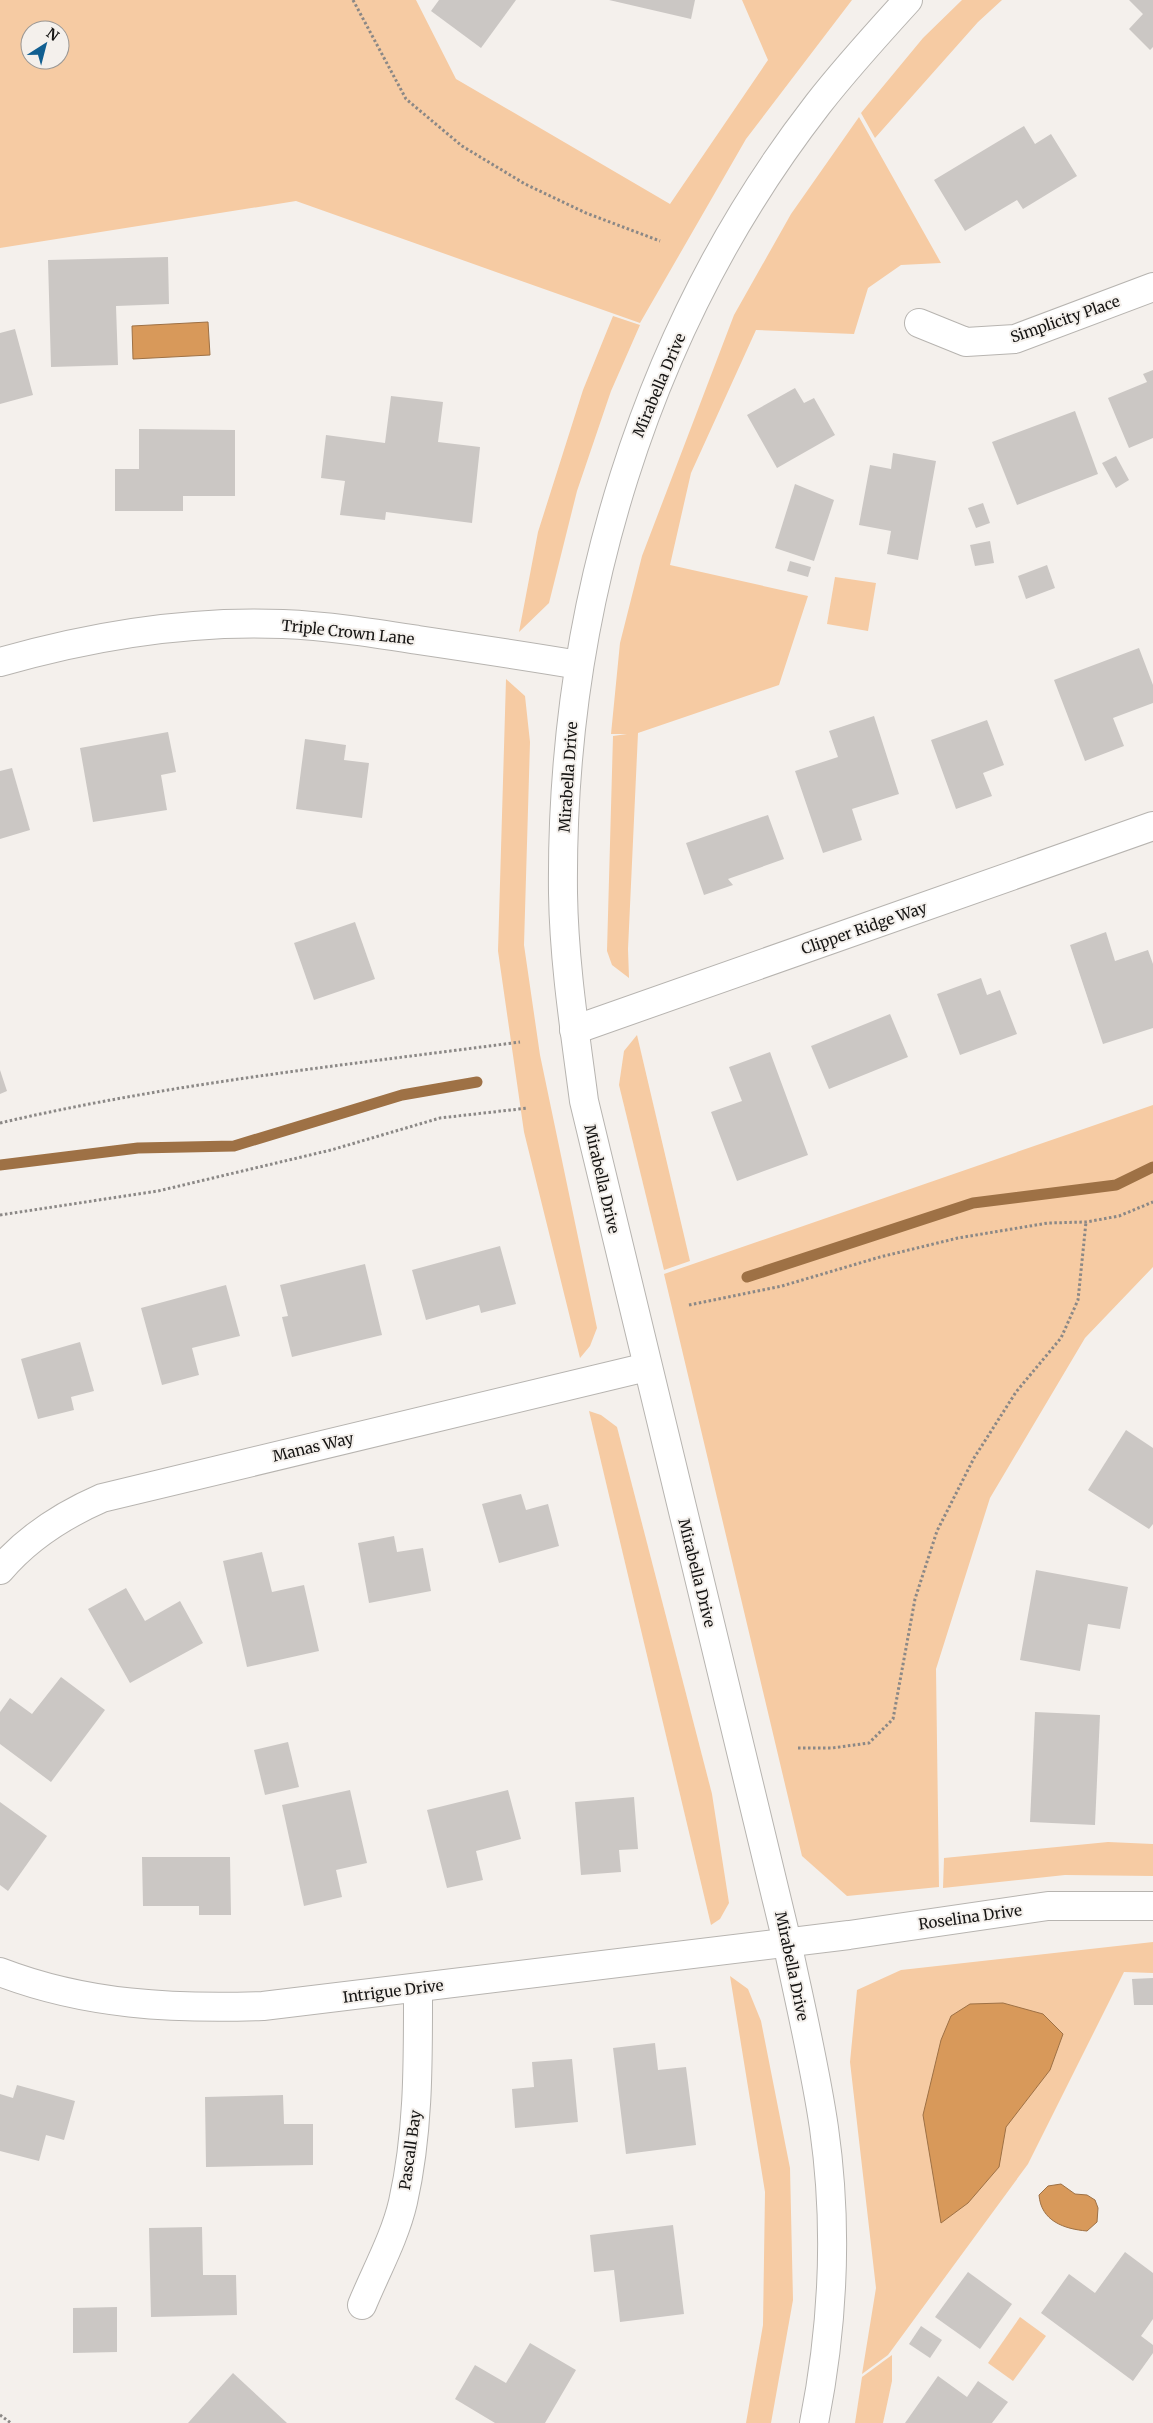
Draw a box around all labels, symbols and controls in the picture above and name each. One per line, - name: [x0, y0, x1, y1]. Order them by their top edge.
- north arrow: [20, 20, 70, 70]
- text: N: [43, 24, 62, 45]
- street label: Simplicity Place: [1008, 291, 1122, 347]
- street label: Mirabella Drive: [629, 330, 690, 440]
- street label: Triple Crown Lane: [281, 616, 416, 648]
- street label: Mirabella Drive: [555, 721, 581, 833]
- street label: Clipper Ridge Way: [799, 898, 930, 958]
- street label: Mirabella Drive: [580, 1123, 624, 1236]
- street label: Manas Way: [271, 1428, 356, 1466]
- street label: Mirabella Drive: [674, 1517, 720, 1629]
- street label: Roselina Drive: [917, 1900, 1023, 1934]
- street label: Mirabella Drive: [771, 1910, 813, 2023]
- street label: Intrigue Drive: [342, 1975, 445, 2007]
- street label: Pascall Bay: [395, 2109, 425, 2191]

